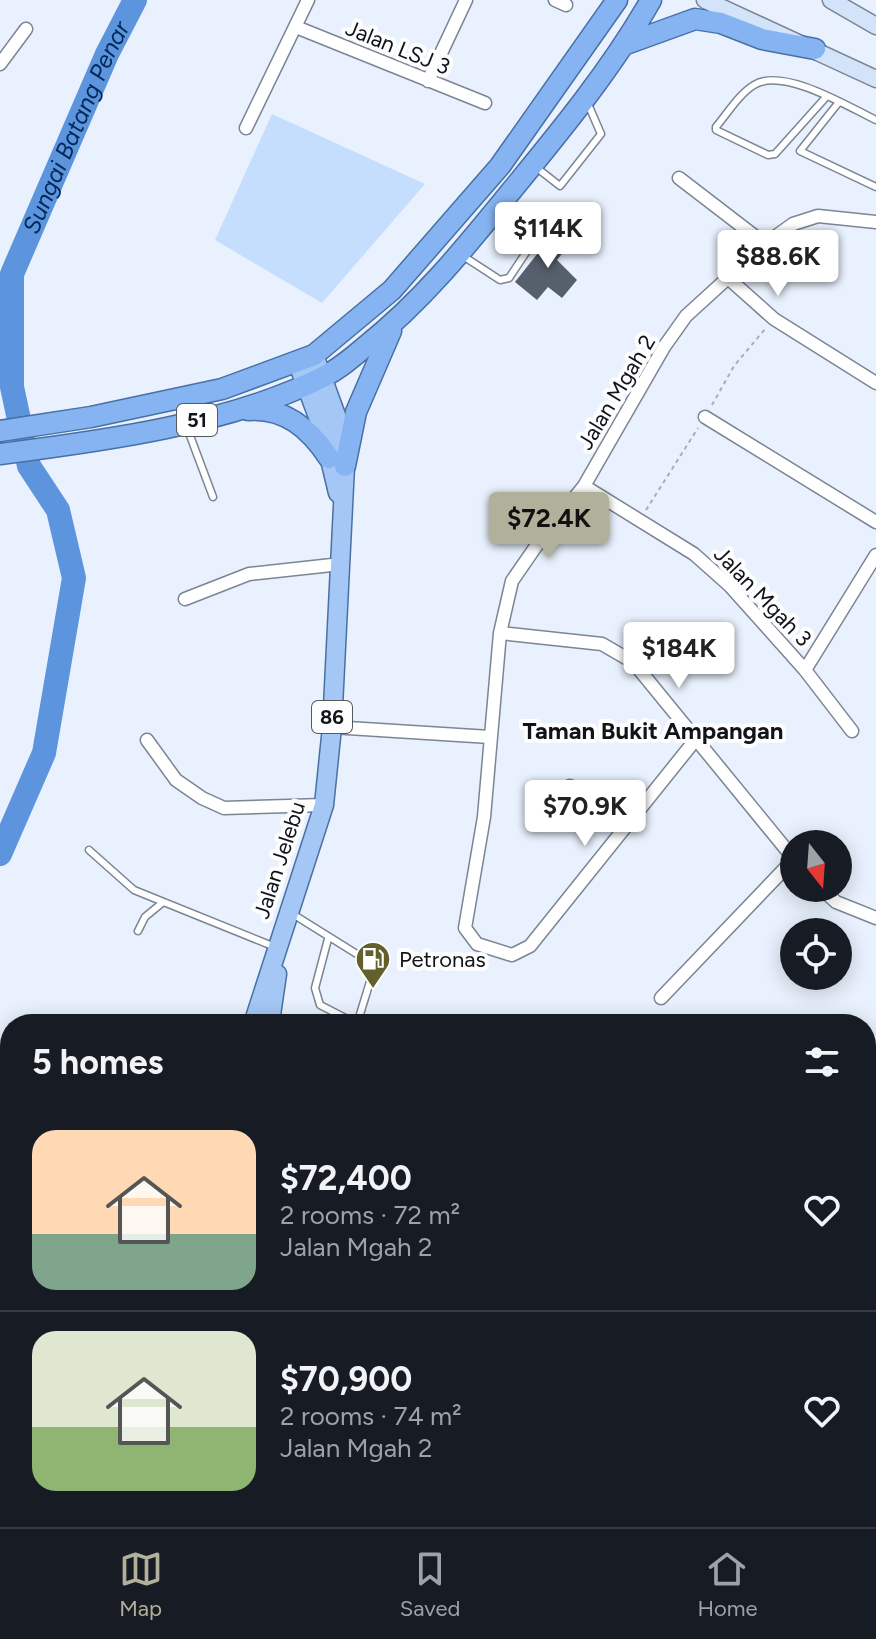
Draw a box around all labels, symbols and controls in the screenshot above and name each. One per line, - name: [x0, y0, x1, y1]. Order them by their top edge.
- street label: Jalan LSJ 3: [342, 14, 454, 81]
- water label: Sungai Batang Penar: [16, 15, 136, 238]
- pin: $114K: [492, 202, 604, 270]
- text: $114K: [513, 212, 583, 244]
- pin: $88.6K: [713, 230, 843, 298]
- text: $88.6K: [735, 240, 821, 272]
- street label: Jalan Mgah 2: [572, 330, 661, 455]
- road number: 51: [177, 404, 217, 436]
- pin: $72.4K: [484, 492, 614, 560]
- text: $72.4K: [507, 502, 591, 534]
- street label: Jalan Mgah 3: [708, 541, 817, 652]
- pin: $184K: [623, 622, 735, 690]
- text: $184K: [641, 632, 717, 664]
- road number: 86: [312, 701, 352, 733]
- district label: Taman Bukit Ampangan: [523, 716, 783, 745]
- pin: $70.9K: [520, 780, 650, 848]
- text: $70.9K: [543, 790, 627, 822]
- street label: Jalan Jelebu: [248, 798, 311, 922]
- north arrow: [780, 830, 852, 902]
- map controls: [780, 830, 852, 990]
- button: locate: [780, 918, 852, 990]
- fuel station icon: Petronas: [354, 940, 392, 990]
- place label: Petronas: [399, 946, 486, 973]
- icon: filters: [800, 1040, 844, 1084]
- text: 5 homes: [32, 1042, 163, 1083]
- text: $72,400: [280, 1158, 412, 1199]
- icon: home: [96, 1162, 192, 1258]
- icon: heart: [800, 1188, 844, 1232]
- text: 2 rooms · 72 m²: [280, 1199, 460, 1231]
- text: Jalan Mgah 2: [280, 1231, 433, 1263]
- text: $70,900: [280, 1359, 412, 1400]
- icon: home: [96, 1363, 192, 1459]
- icon: heart: [800, 1389, 844, 1433]
- text: 2 rooms · 74 m²: [280, 1400, 462, 1432]
- text: Jalan Mgah 2: [280, 1432, 433, 1464]
- tab: Map: [119, 1547, 163, 1622]
- tab: Saved: [400, 1547, 460, 1622]
- tab: Home: [697, 1547, 757, 1622]

